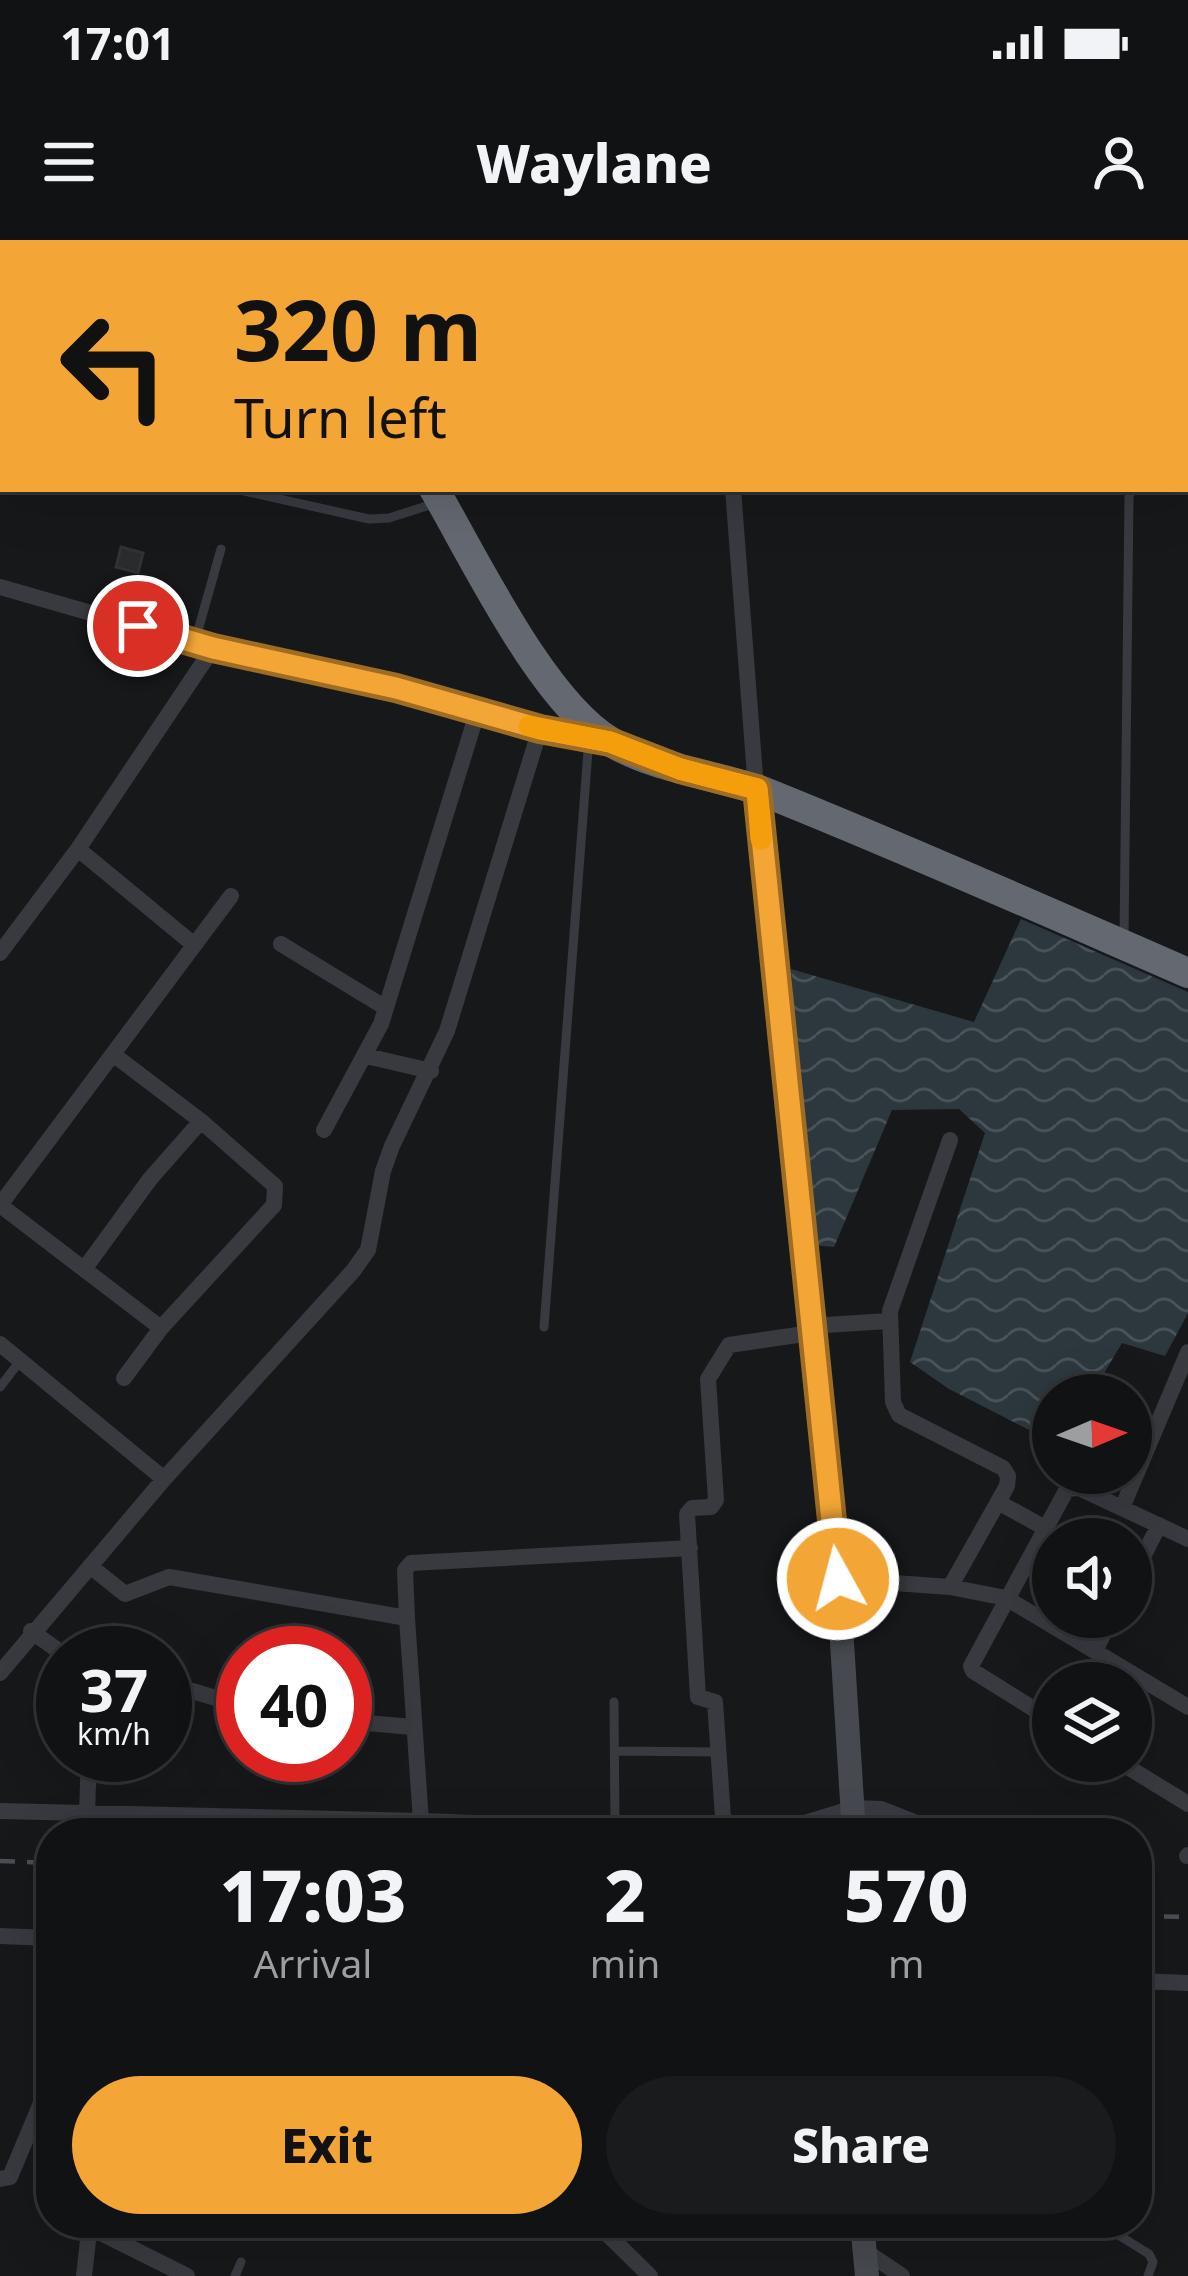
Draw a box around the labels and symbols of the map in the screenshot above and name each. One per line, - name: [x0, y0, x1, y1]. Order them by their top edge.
- pin: [87, 575, 189, 677]
- north arrow: [1032, 1374, 1152, 1494]
- position arrow: [775, 1516, 901, 1642]
- speed limit sign: 40: [216, 1626, 372, 1782]

